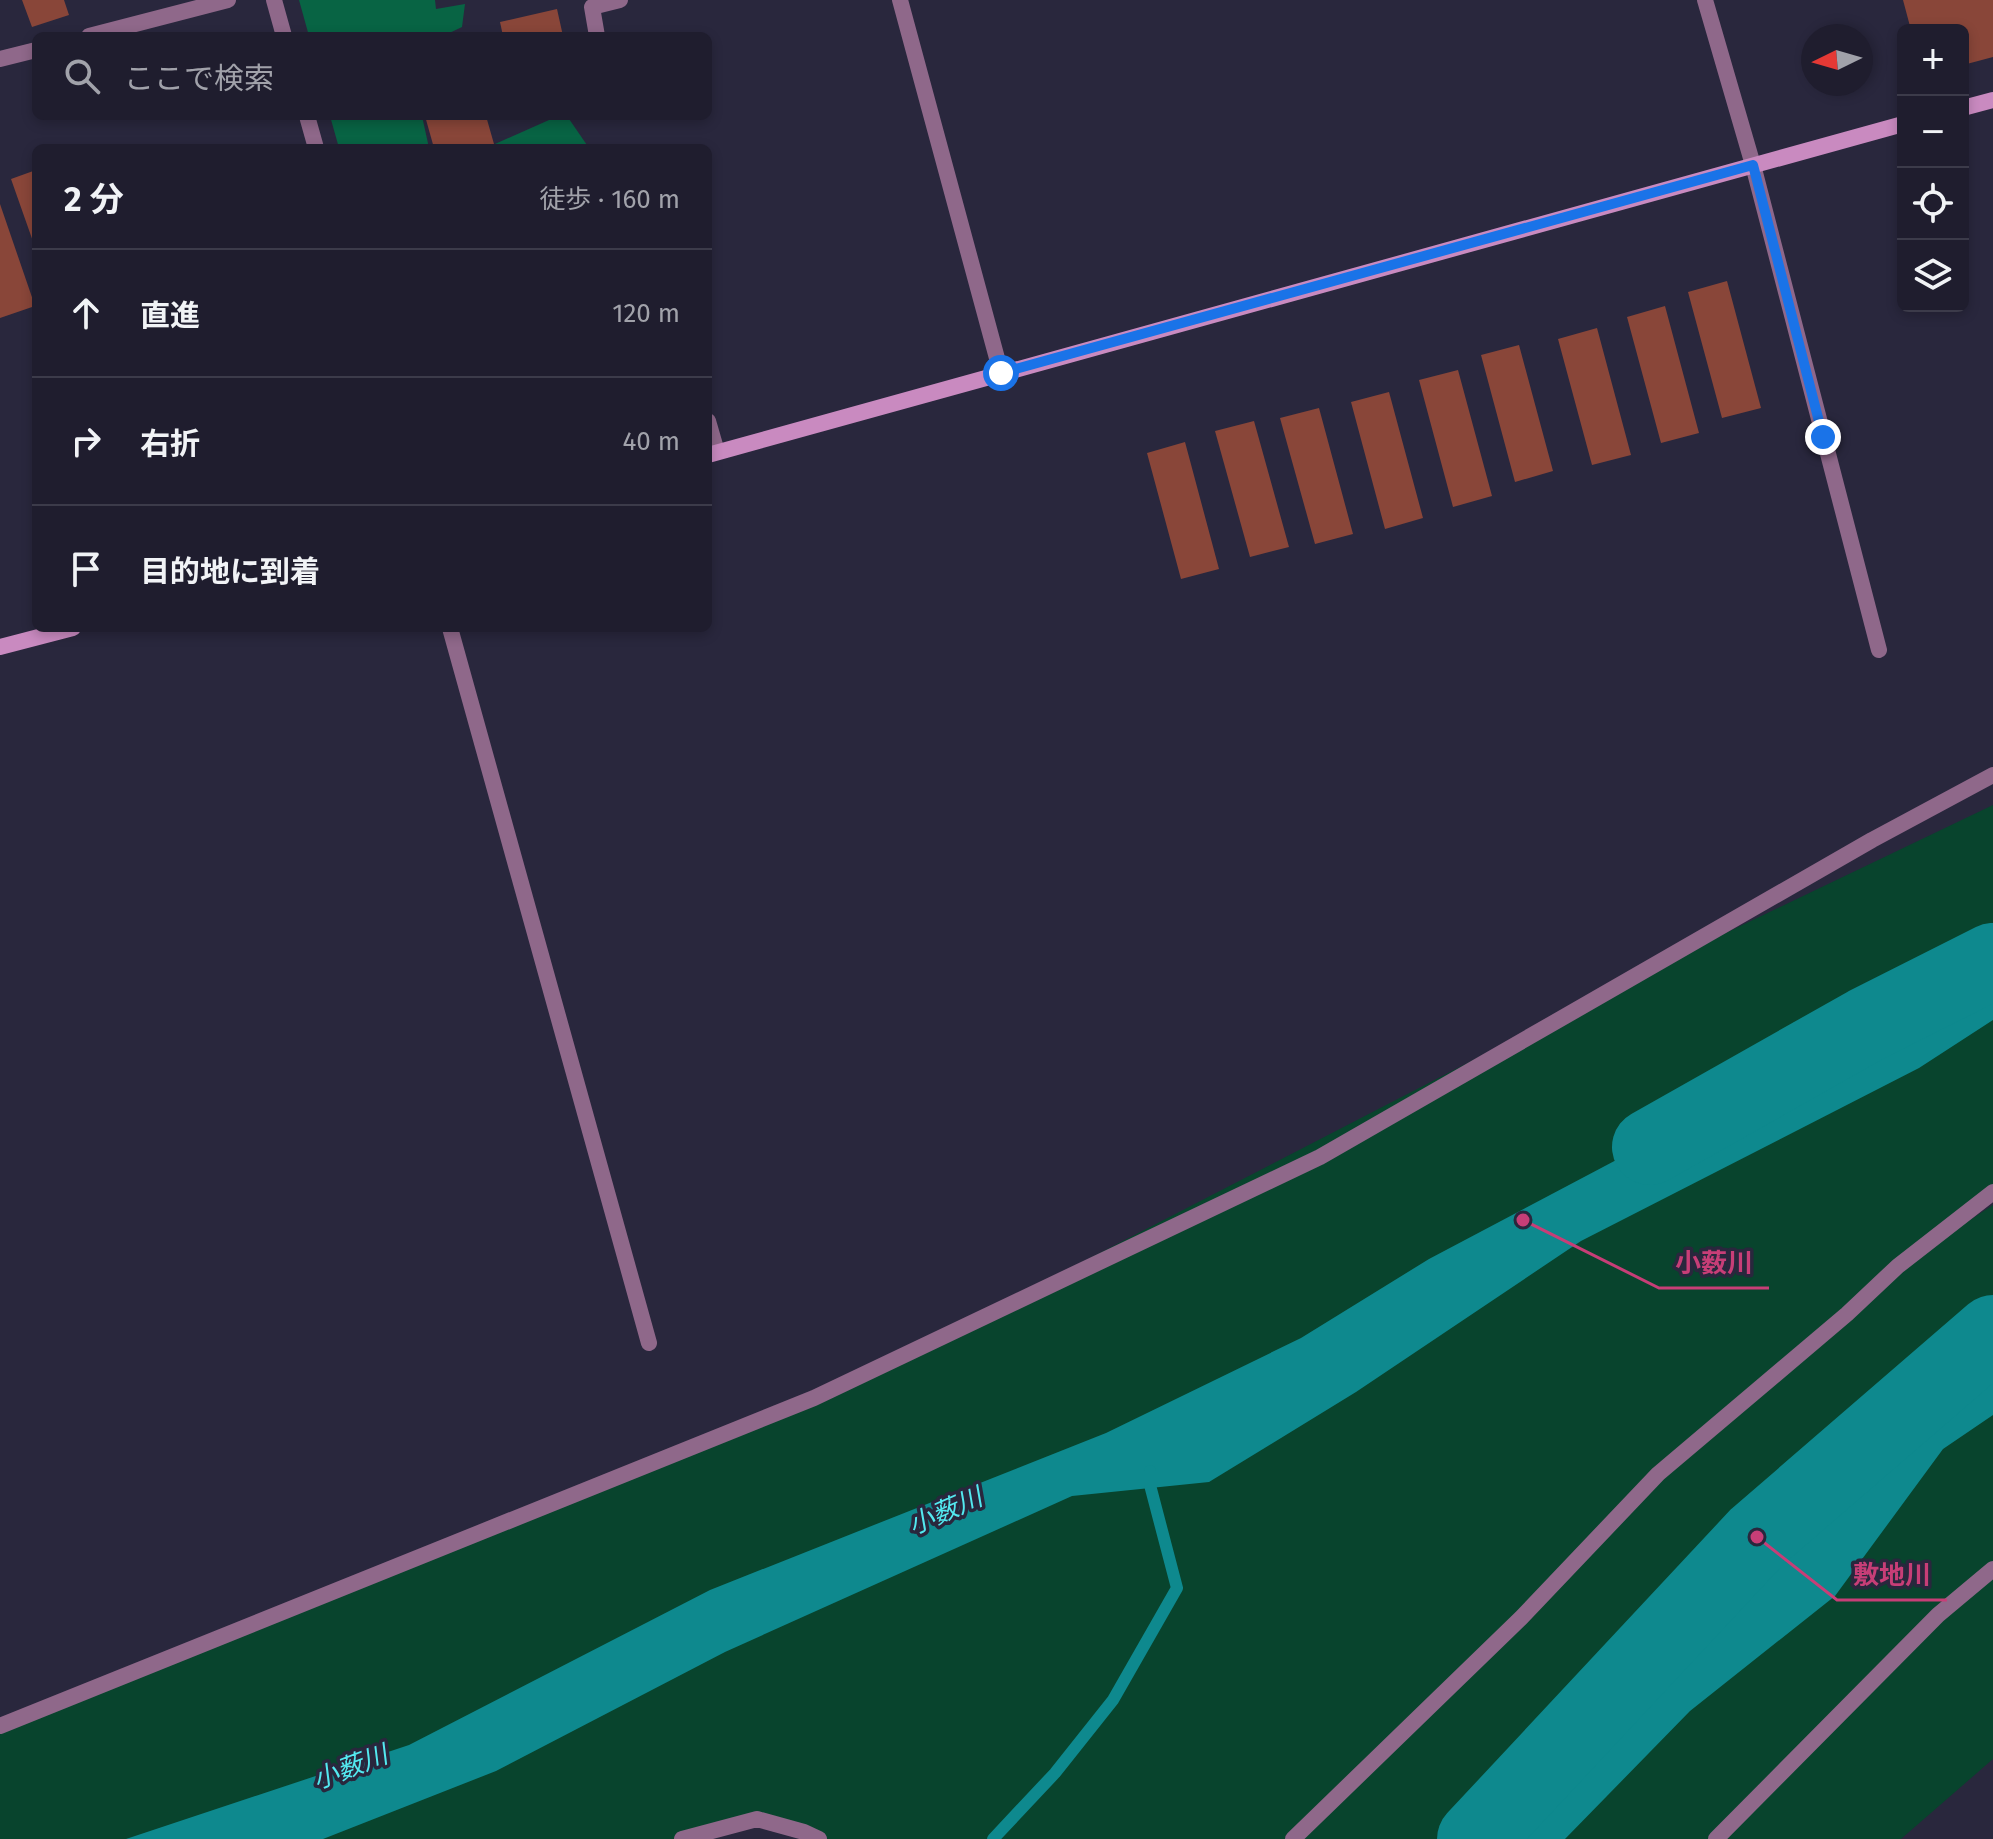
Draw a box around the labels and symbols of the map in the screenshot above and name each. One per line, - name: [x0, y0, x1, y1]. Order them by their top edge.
- north arrow: [1801, 24, 1873, 96]
- route start: [983, 355, 1019, 391]
- route end: [1805, 419, 1841, 455]
- callout: 小薮川: [1659, 1238, 1769, 1288]
- text: 小薮川: [1675, 1248, 1753, 1279]
- water label: 小薮川: [903, 1480, 990, 1541]
- callout: 敷地川: [1837, 1550, 1947, 1600]
- text: 敷地川: [1853, 1560, 1931, 1591]
- water label: 小薮川: [308, 1738, 395, 1796]

